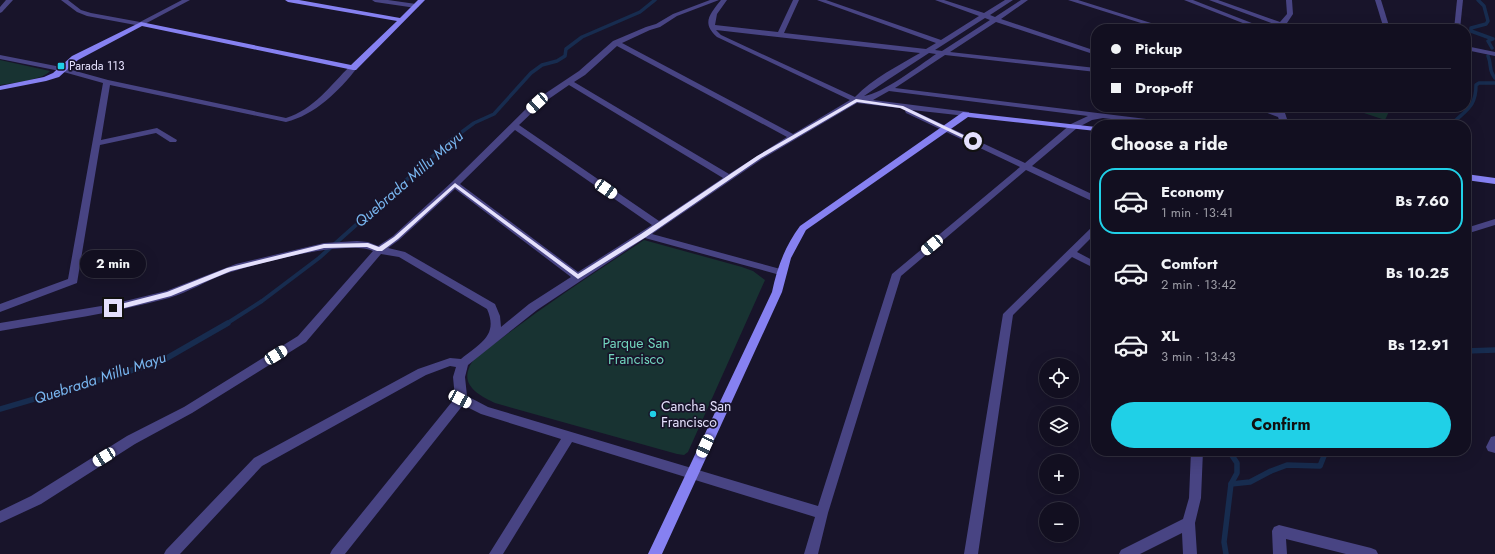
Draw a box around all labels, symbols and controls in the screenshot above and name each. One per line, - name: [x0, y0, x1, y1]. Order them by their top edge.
- text: Pickup: [1135, 38, 1182, 60]
- place label: Parada 113: [69, 57, 125, 75]
- marker: Parada 113: [56, 61, 66, 71]
- text: Drop-off: [1135, 77, 1193, 99]
- car: [524, 91, 550, 115]
- water label: Quebrada Millu Mayu: [350, 125, 468, 233]
- text: Choose a ride: [1111, 131, 1228, 157]
- route start: [964, 132, 982, 150]
- car: [593, 177, 619, 201]
- text: Economy: [1161, 181, 1224, 203]
- icon: car: [1113, 183, 1149, 219]
- text: Bs 7.60: [1395, 190, 1449, 212]
- text: 1 min · 13:41: [1161, 203, 1233, 222]
- car: [919, 233, 945, 257]
- callout: 2 min: [80, 250, 146, 278]
- text: Comfort: [1161, 253, 1218, 275]
- text: 2 min: [96, 254, 130, 273]
- icon: car: [1113, 255, 1149, 291]
- text: Bs 10.25: [1386, 262, 1449, 284]
- text: 2 min · 13:42: [1161, 275, 1236, 294]
- route end: [104, 299, 122, 317]
- text: XL: [1161, 325, 1179, 347]
- icon: car: [1113, 327, 1149, 363]
- park label: Parque San Francisco: [602, 333, 670, 369]
- text: Bs 12.91: [1388, 334, 1449, 356]
- car: [263, 344, 289, 366]
- water label: Quebrada Millu Mayu: [31, 346, 169, 410]
- text: 3 min · 13:43: [1161, 347, 1236, 366]
- map controls: [1039, 358, 1079, 542]
- button: locate: [1039, 358, 1079, 398]
- car: [447, 388, 473, 410]
- place label: Cancha San Francisco: [661, 396, 731, 432]
- button: Confirm: [1111, 402, 1451, 448]
- button: layers: [1039, 406, 1079, 446]
- marker: Cancha San Francisco: [648, 409, 658, 419]
- car: [694, 433, 716, 459]
- car: [91, 446, 117, 468]
- button: +: [1039, 454, 1079, 494]
- button: −: [1039, 502, 1079, 542]

